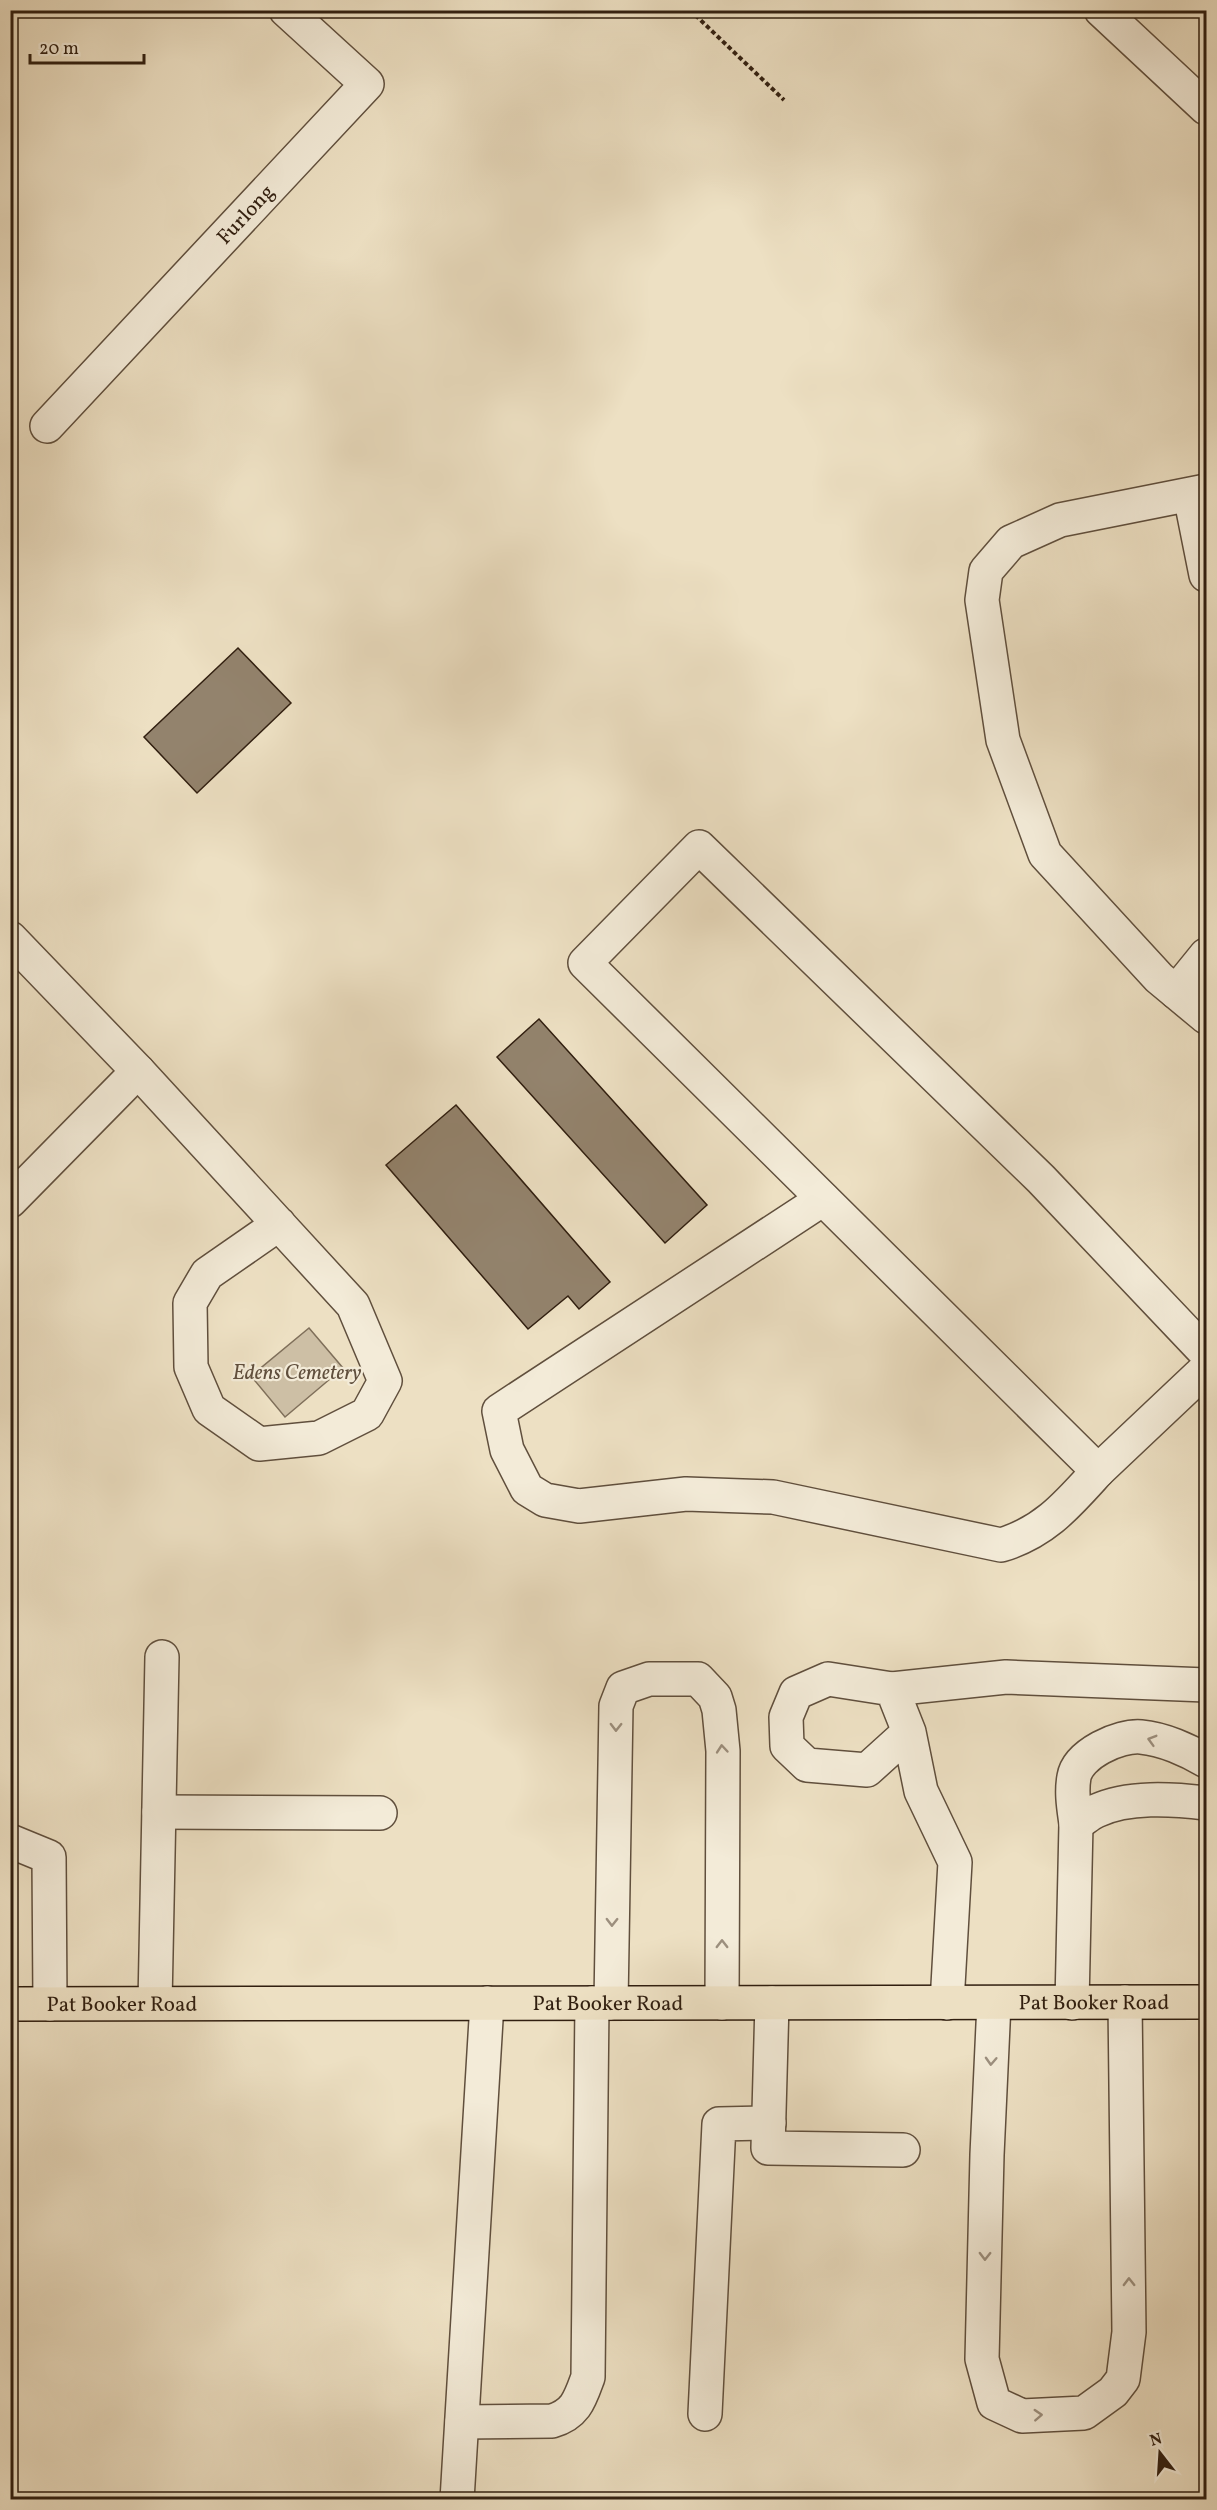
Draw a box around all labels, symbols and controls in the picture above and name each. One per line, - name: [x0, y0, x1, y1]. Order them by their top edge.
- scale bar: [30, 27, 144, 65]
- text: 20 m: [39, 37, 79, 62]
- street label: Furlong: [211, 179, 282, 252]
- park label: Edens Cemetery: [232, 1359, 362, 1388]
- one-way arrow: [610, 1723, 622, 1732]
- one-way arrow: [1147, 1735, 1158, 1747]
- one-way arrow: [716, 1745, 729, 1754]
- one-way arrow: [606, 1918, 618, 1927]
- one-way arrow: [716, 1940, 728, 1949]
- street label: Pat Booker Road: [1019, 1989, 1169, 2018]
- street label: Pat Booker Road: [533, 1990, 683, 2019]
- street label: Pat Booker Road: [47, 1991, 197, 2020]
- one-way arrow: [985, 2057, 998, 2066]
- one-way arrow: [978, 2252, 991, 2261]
- one-way arrow: [1122, 2278, 1135, 2287]
- one-way arrow: [1034, 2409, 1043, 2422]
- north arrow: [1130, 2423, 1190, 2483]
- text: N: [1147, 2428, 1165, 2453]

